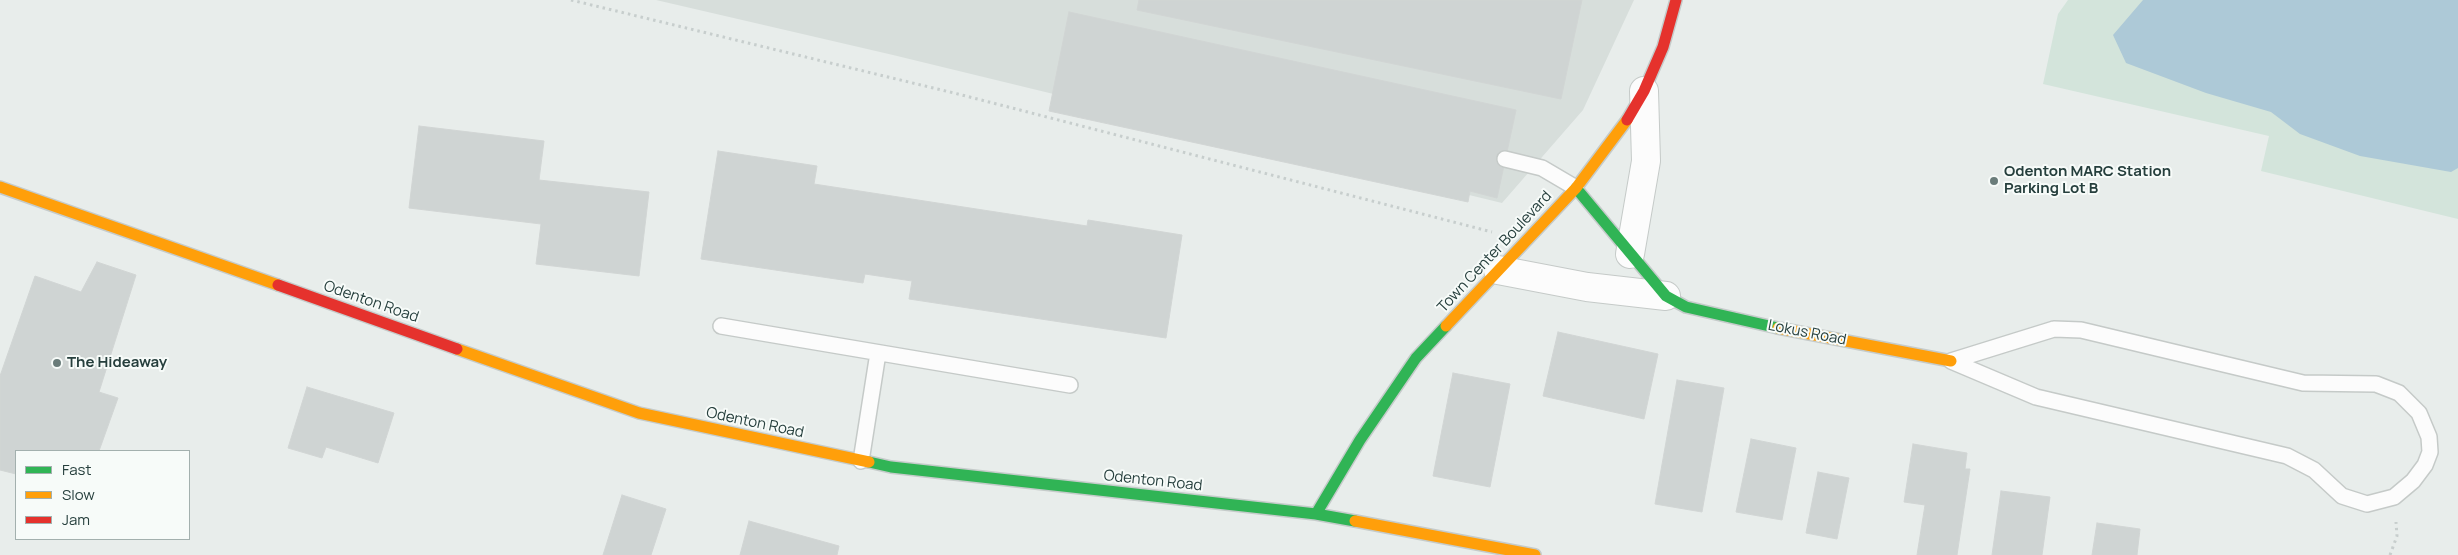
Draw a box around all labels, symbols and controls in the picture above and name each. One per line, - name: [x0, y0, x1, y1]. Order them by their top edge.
- place label: Odenton MARC Station Parking Lot B: [2004, 163, 2171, 198]
- marker: Odenton MARC Station Parking Lot B: [1988, 175, 2000, 187]
- street label: Town Center Boulevard: [1434, 188, 1556, 316]
- street label: Odenton Road: [321, 277, 421, 327]
- street label: Lokus Road: [1766, 317, 1848, 349]
- place label: The Hideaway: [67, 354, 167, 372]
- marker: The Hideaway: [51, 357, 63, 369]
- street label: Odenton Road: [705, 404, 805, 442]
- legend: [15, 450, 190, 540]
- text: Fast: [62, 459, 91, 480]
- street label: Odenton Road: [1103, 467, 1203, 495]
- text: Slow: [62, 484, 95, 505]
- text: Jam: [62, 509, 90, 530]

